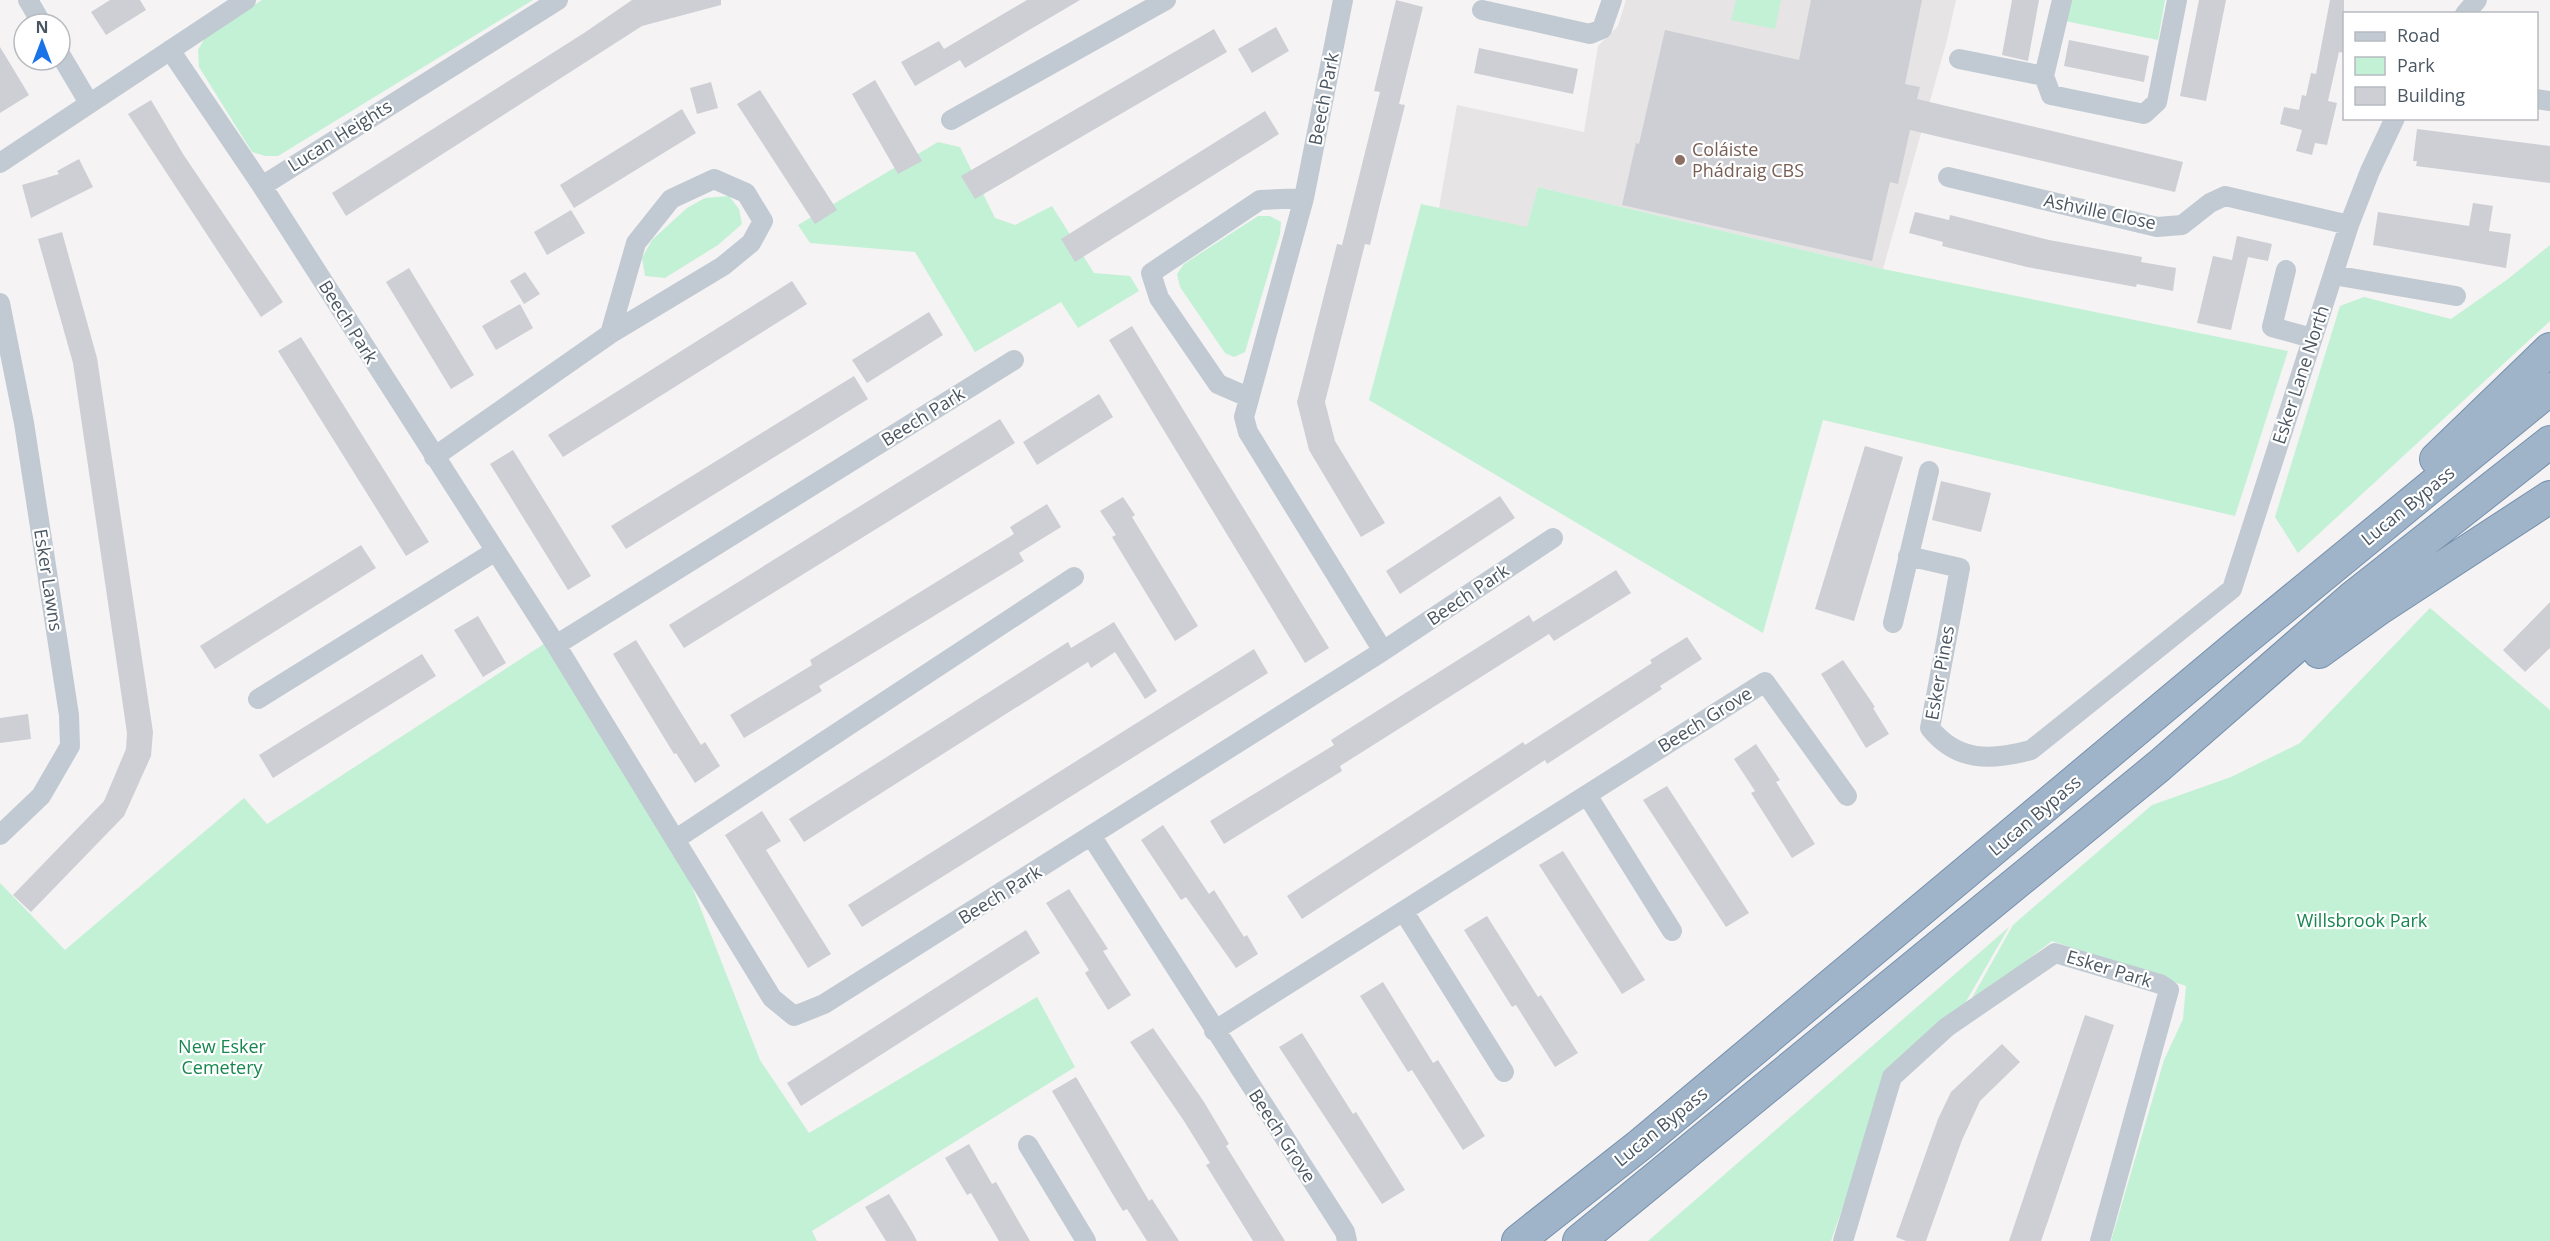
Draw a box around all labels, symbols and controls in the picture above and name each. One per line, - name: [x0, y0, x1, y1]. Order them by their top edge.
- north arrow: [12, 12, 72, 72]
- legend: [2343, 12, 2538, 120]
- text: N: [35, 16, 49, 38]
- text: Road: [2397, 23, 2440, 47]
- street label: Beech Park: [1302, 50, 1344, 147]
- text: Park: [2397, 53, 2435, 77]
- text: Building: [2397, 83, 2465, 107]
- street label: Lucan Heights: [283, 94, 396, 177]
- place label: Coláiste Phádraig CBS: [1692, 137, 1804, 182]
- marker: Coláiste Phádraig CBS: [1673, 153, 1687, 167]
- street label: Ashville Close: [2042, 187, 2158, 235]
- street label: Beech Park: [314, 275, 384, 368]
- street label: Esker Lane North: [2266, 302, 2334, 447]
- street label: Beech Park: [876, 381, 969, 451]
- street label: Lucan Bypass: [2356, 460, 2459, 550]
- street label: Esker Lawns: [29, 527, 69, 633]
- street label: Beech Park: [1422, 558, 1513, 630]
- street label: Esker Pines: [1919, 624, 1959, 722]
- street label: Beech Grove: [1653, 681, 1756, 758]
- street label: Lucan Bypass: [1983, 770, 2086, 861]
- street label: Beech Park: [953, 859, 1046, 929]
- park label: Willsbrook Park: [2297, 908, 2428, 932]
- street label: Esker Park: [2064, 944, 2155, 993]
- park label: New Esker Cemetery: [178, 1034, 267, 1079]
- street label: Lucan Bypass: [1609, 1081, 1712, 1171]
- street label: Beech Grove: [1244, 1084, 1322, 1187]

